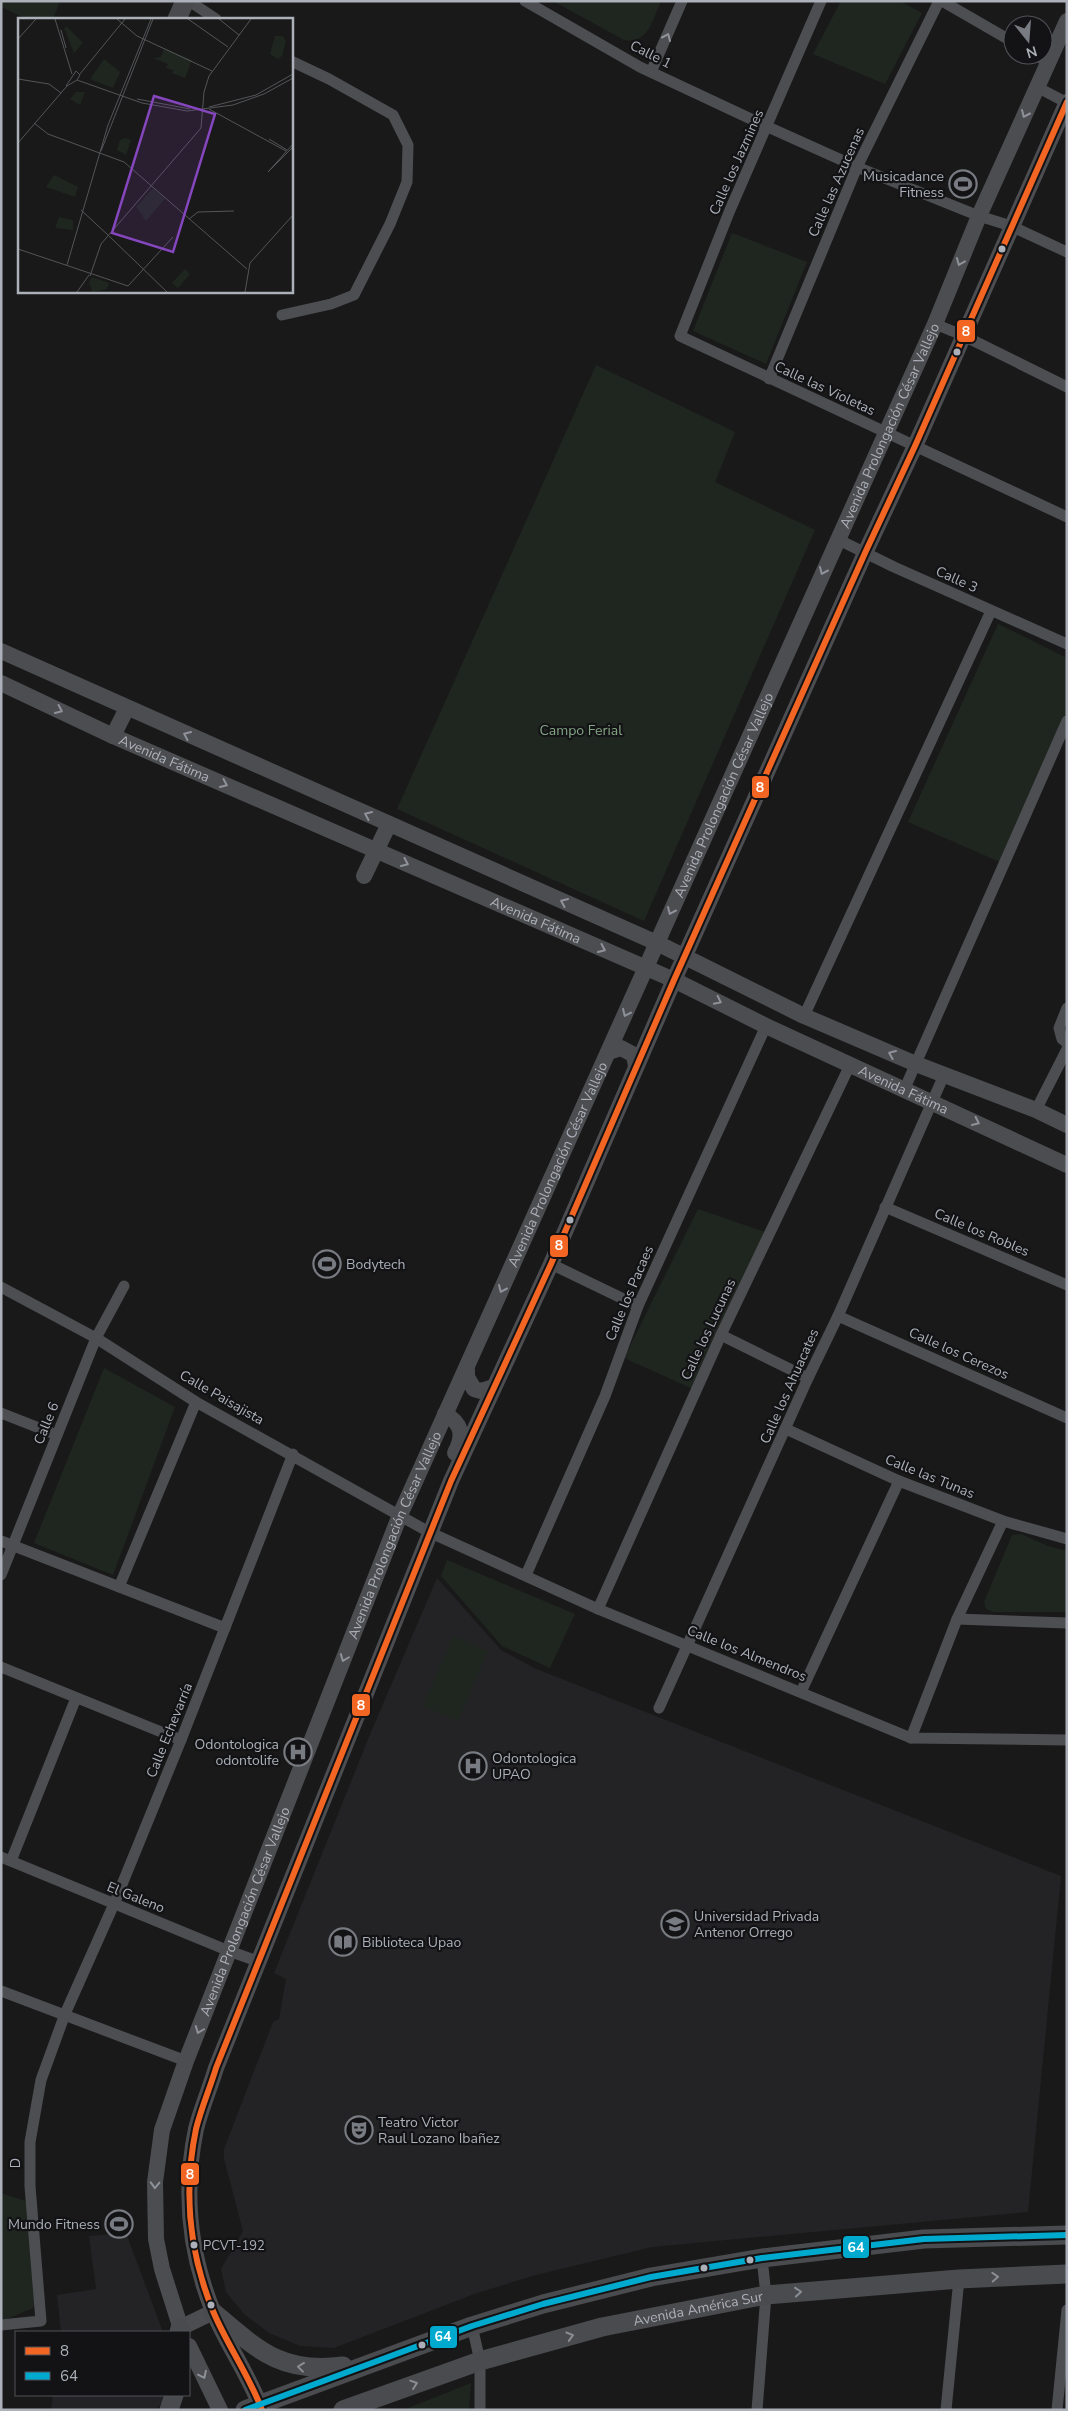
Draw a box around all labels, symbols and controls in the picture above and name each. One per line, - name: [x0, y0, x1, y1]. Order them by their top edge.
- north arrow: [1003, 15, 1053, 65]
- inset map: [18, 18, 292, 292]
- one-way arrow: [660, 33, 671, 42]
- street label: Calle 1: [627, 36, 675, 73]
- text: N: [1024, 41, 1039, 63]
- street label: Calle los Jazmines: [705, 106, 768, 218]
- one-way arrow: [1021, 109, 1032, 118]
- street label: Calle las Azucenas: [804, 124, 869, 240]
- place label: Musicadance Fitness: [863, 167, 944, 202]
- sports icon: Musicadance Fitness: [948, 169, 978, 199]
- unlabelled marker: [997, 244, 1007, 254]
- one-way arrow: [956, 257, 966, 266]
- line badge: 8: [956, 319, 976, 343]
- street label: Avenida Prolongación César Vallejo: [835, 320, 944, 531]
- text: 8: [962, 322, 970, 341]
- unlabelled marker: [952, 347, 962, 357]
- street label: Calle las Violetas: [771, 357, 878, 420]
- street label: Calle 3: [933, 562, 981, 597]
- one-way arrow: [818, 566, 829, 575]
- street label: Avenida Prolongación César Vallejo: [670, 689, 778, 901]
- one-way arrow: [54, 704, 63, 715]
- park label: Campo Ferial: [540, 721, 623, 740]
- one-way arrow: [183, 730, 192, 741]
- street label: Avenida Fátima: [116, 731, 213, 787]
- line badge: 8: [751, 775, 770, 799]
- one-way arrow: [219, 778, 228, 788]
- text: 8: [756, 778, 764, 797]
- one-way arrow: [364, 810, 373, 821]
- one-way arrow: [400, 856, 409, 867]
- street label: Avenida Fátima: [487, 892, 584, 948]
- one-way arrow: [560, 898, 569, 909]
- one-way arrow: [667, 906, 677, 915]
- one-way arrow: [597, 943, 606, 954]
- one-way arrow: [712, 995, 721, 1005]
- one-way arrow: [622, 1008, 633, 1017]
- one-way arrow: [888, 1050, 897, 1061]
- street label: Avenida Prolongación César Vallejo: [504, 1059, 612, 1270]
- street label: Avenida Fátima: [855, 1061, 951, 1119]
- one-way arrow: [971, 1116, 980, 1126]
- street label: Calle los Robles: [931, 1204, 1032, 1261]
- unlabelled marker: [565, 1215, 575, 1225]
- line badge: 8: [549, 1234, 569, 1258]
- text: 8: [555, 1236, 563, 1255]
- street label: Calle los Pacaes: [601, 1242, 658, 1344]
- sports icon: Bodytech: [312, 1249, 342, 1279]
- place label: Bodytech: [346, 1255, 405, 1274]
- street label: Calle los Lucunas: [677, 1275, 740, 1383]
- one-way arrow: [498, 1284, 508, 1293]
- street label: Calle los Cerezos: [906, 1323, 1012, 1384]
- street label: Calle los Ahuacates: [755, 1325, 824, 1447]
- street label: Calle Paisajista: [176, 1366, 268, 1429]
- street label: Calle 6: [29, 1399, 64, 1447]
- street label: Avenida Prolongación César Vallejo: [343, 1428, 446, 1642]
- street label: Calle las Tunas: [882, 1450, 978, 1503]
- street label: Calle los Almendros: [684, 1621, 810, 1686]
- one-way arrow: [340, 1653, 350, 1662]
- street label: Calle Echevarría: [142, 1680, 197, 1781]
- line badge: 8: [351, 1693, 371, 1717]
- text: 8: [357, 1696, 365, 1715]
- place label: Odontologica odontolife: [195, 1735, 279, 1770]
- hospital icon: Odontologica odontolife: [283, 1737, 313, 1767]
- place label: Odontologica UPAO: [492, 1749, 576, 1784]
- hospital icon: Odontologica UPAO: [458, 1751, 488, 1781]
- street label: Avenida Prolongación César Vallejo: [196, 1804, 295, 2019]
- street label: El Galeno: [104, 1877, 168, 1918]
- place label: Universidad Privada Antenor Orrego: [694, 1907, 819, 1942]
- school or university icon: Universidad Privada Antenor Orrego: [660, 1909, 690, 1939]
- library icon: Biblioteca Upao: [328, 1927, 358, 1957]
- place label: Biblioteca Upao: [362, 1933, 461, 1952]
- one-way arrow: [194, 2025, 204, 2033]
- place label: Teatro Victor Raul Lozano Ibañez: [378, 2113, 500, 2148]
- theatre icon: Teatro Victor Raul Lozano Ibañez: [344, 2115, 374, 2145]
- street label: D: [6, 2158, 25, 2168]
- line badge: 8: [180, 2162, 200, 2186]
- text: 8: [186, 2165, 194, 2184]
- one-way arrow: [150, 2181, 161, 2189]
- sports icon: Mundo Fitness: [104, 2209, 134, 2239]
- place label: Mundo Fitness: [8, 2215, 100, 2234]
- line badge: 64: [842, 2235, 870, 2259]
- place label: PCVT-192: [203, 2237, 265, 2255]
- text: 64: [848, 2238, 865, 2257]
- marker: PCVT-192: [189, 2240, 199, 2250]
- unlabelled marker: [745, 2255, 755, 2265]
- unlabelled marker: [699, 2263, 709, 2273]
- one-way arrow: [991, 2272, 999, 2283]
- street label: Avenida América Sur: [632, 2287, 765, 2331]
- one-way arrow: [794, 2287, 802, 2298]
- unlabelled marker: [206, 2300, 216, 2310]
- line badge: 64: [429, 2325, 458, 2349]
- text: 64: [435, 2327, 452, 2346]
- legend: [15, 2331, 190, 2396]
- one-way arrow: [565, 2332, 573, 2342]
- unlabelled marker: [417, 2340, 427, 2350]
- text: 8: [60, 2341, 69, 2361]
- one-way arrow: [296, 2362, 304, 2373]
- text: 64: [60, 2366, 78, 2386]
- one-way arrow: [197, 2369, 207, 2378]
- one-way arrow: [410, 2379, 418, 2389]

